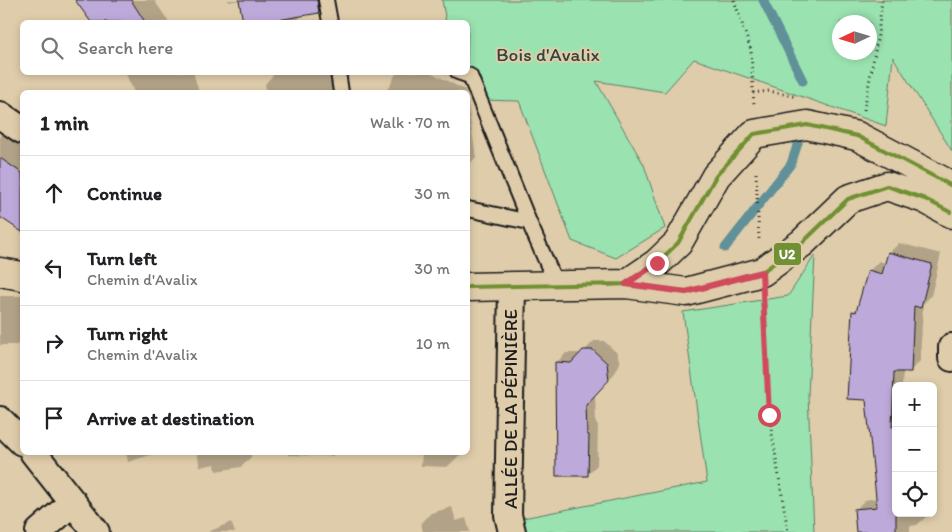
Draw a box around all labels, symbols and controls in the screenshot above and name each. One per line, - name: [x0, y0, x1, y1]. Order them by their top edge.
- north arrow: [832, 15, 877, 60]
- search box: [20, 20, 470, 75]
- icon: search: [38, 34, 66, 62]
- text: Search here: [78, 36, 173, 59]
- park label: Bois d'Avalix: [496, 43, 600, 66]
- text: 1 min: [40, 110, 89, 135]
- text: Walk · 70 m: [370, 113, 450, 132]
- icon: ahead: [40, 179, 68, 207]
- text: Continue: [87, 182, 162, 205]
- text: 30 m: [414, 184, 450, 203]
- line badge: U2: [773, 242, 802, 266]
- text: U2: [779, 246, 796, 263]
- text: Turn left: [87, 247, 157, 270]
- route end: [646, 252, 669, 275]
- icon: left: [40, 254, 68, 282]
- text: 30 m: [414, 259, 450, 278]
- text: Chemin d'Avalix: [87, 270, 198, 289]
- street label: ALLÉE DE LA PÉPINIÈRE: [499, 309, 522, 509]
- text: Turn right: [87, 322, 168, 345]
- icon: right: [40, 329, 68, 357]
- text: 10 m: [416, 334, 450, 353]
- text: Chemin d'Avalix: [87, 345, 198, 364]
- map controls: [892, 382, 937, 517]
- button: +: [892, 382, 937, 427]
- icon: arrive: [40, 404, 68, 432]
- route start: [758, 404, 781, 427]
- text: Arrive at destination: [87, 407, 254, 430]
- button: −: [892, 427, 937, 472]
- button: locate: [892, 472, 937, 517]

